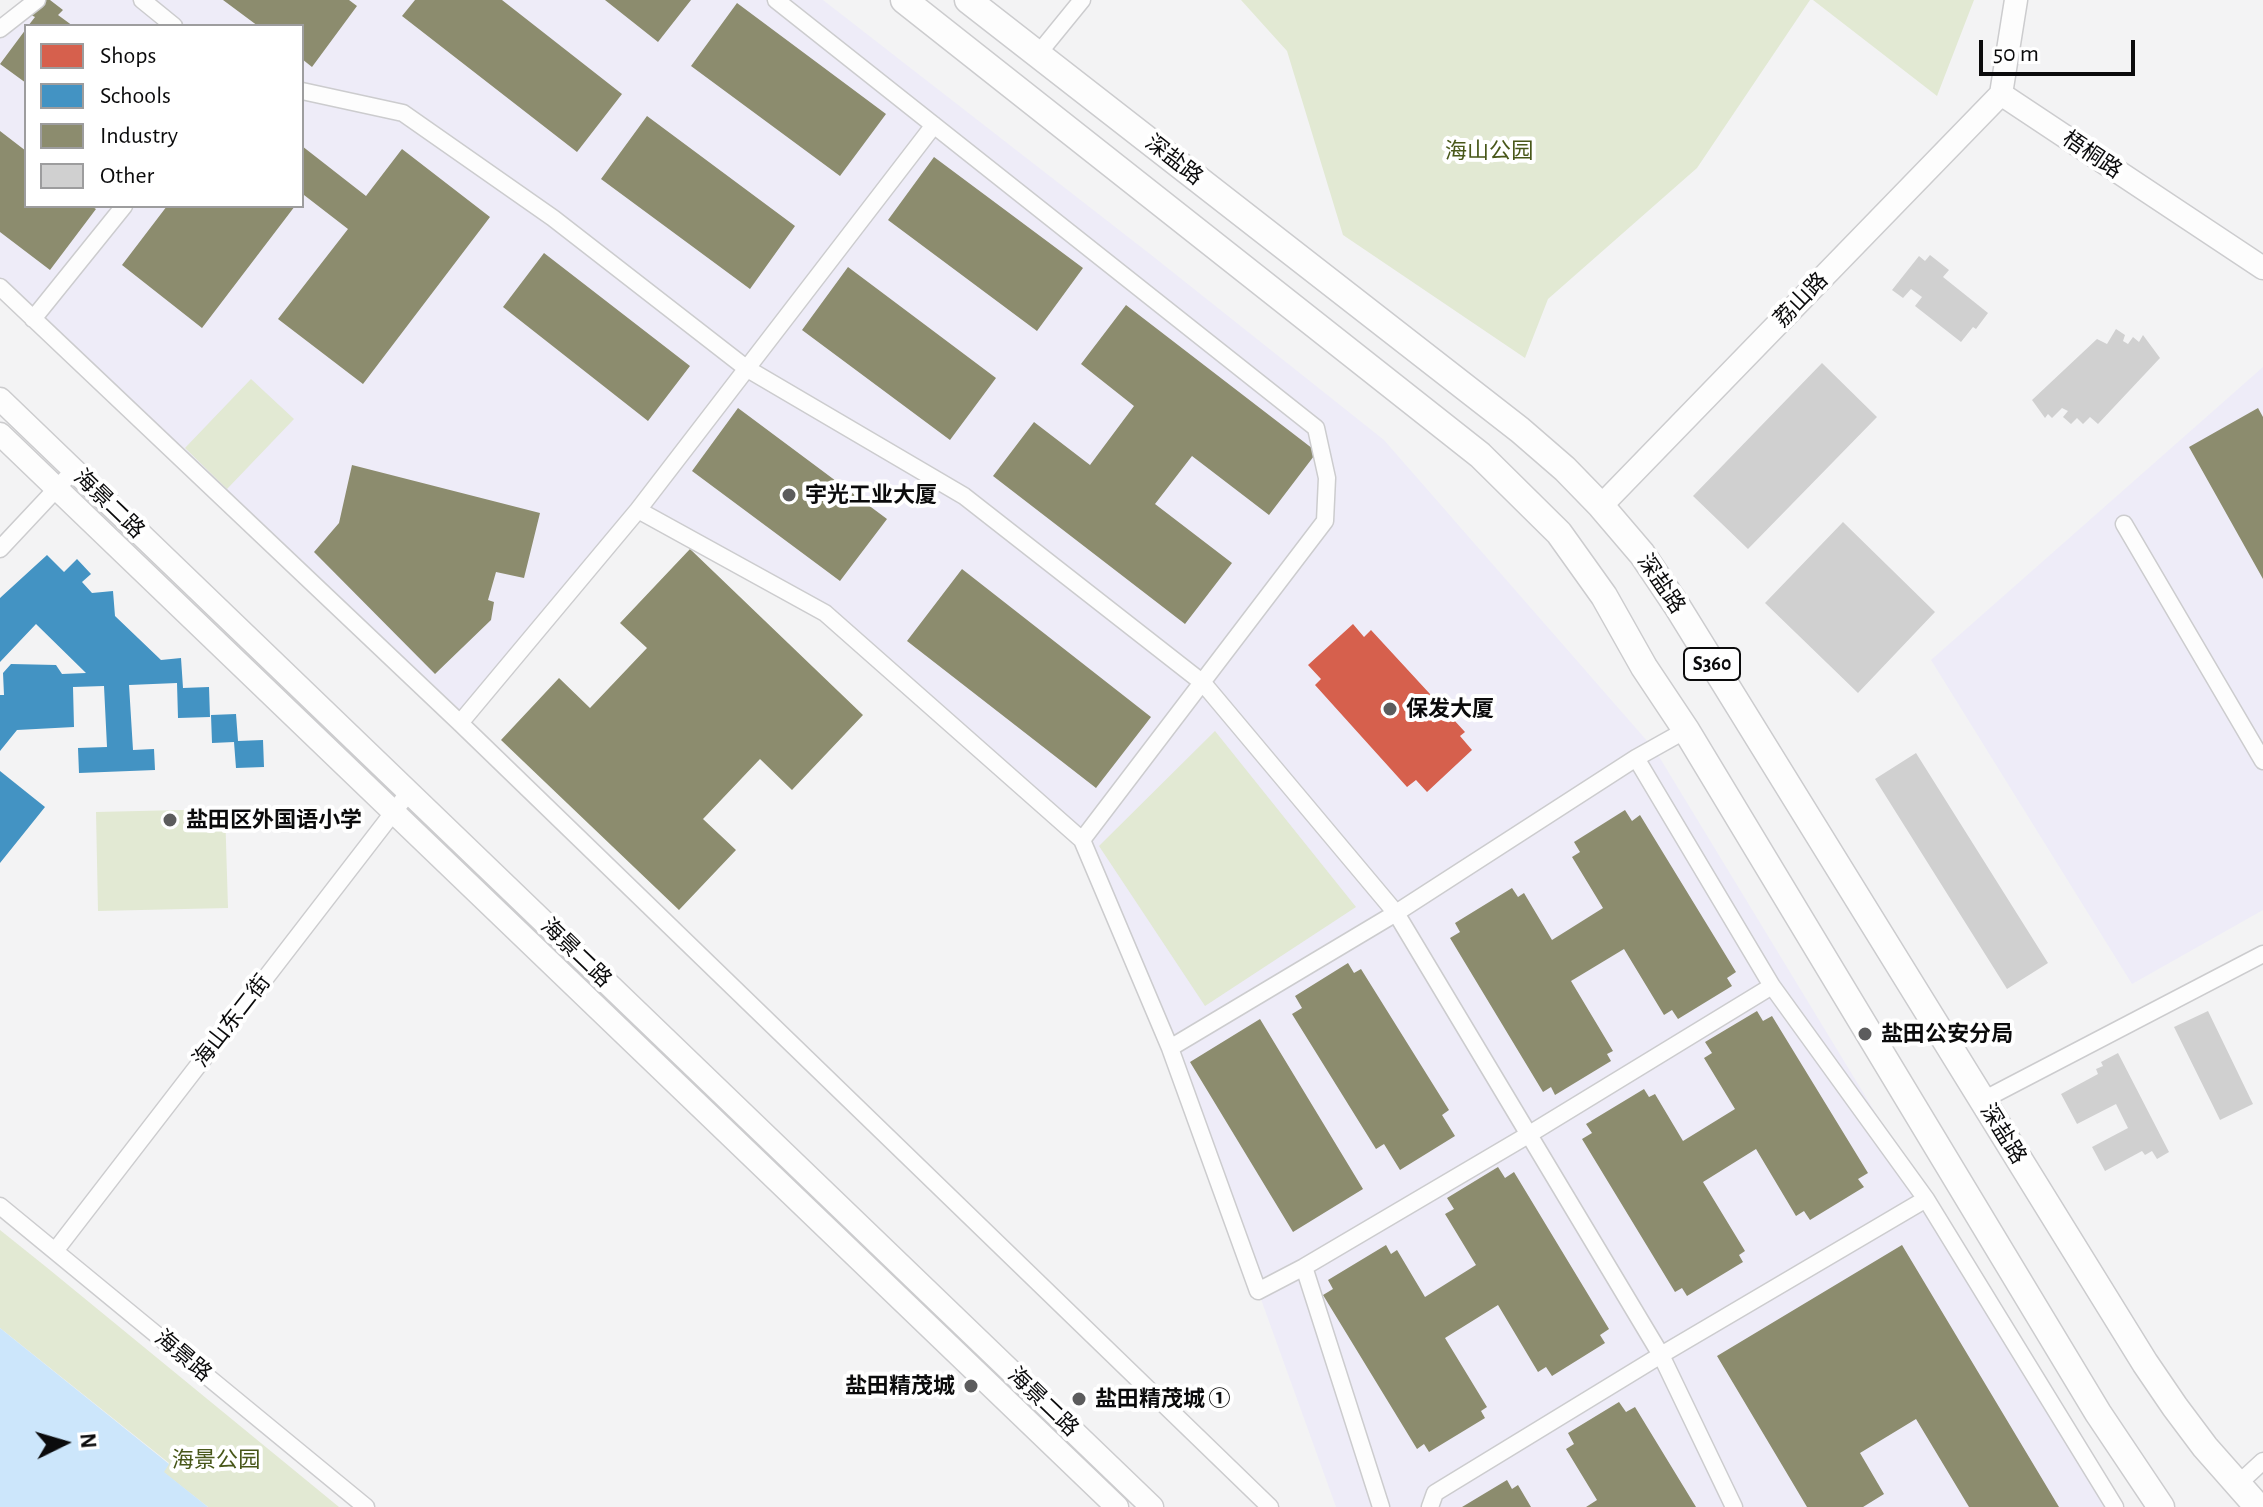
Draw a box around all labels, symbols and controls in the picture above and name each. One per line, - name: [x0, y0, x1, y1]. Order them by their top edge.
- legend: [24, 24, 304, 208]
- scale bar: [1983, 24, 2139, 74]
- text: 50 m: [1993, 42, 2039, 66]
- text: Shops: [100, 44, 156, 68]
- text: Schools: [100, 84, 171, 108]
- text: Industry: [100, 124, 178, 148]
- street label: 梧桐路: [2057, 126, 2127, 184]
- street label: 深盐路: [1140, 129, 1208, 191]
- park label: 海山公园: [1445, 138, 1533, 164]
- text: Other: [100, 164, 154, 188]
- street label: 荔山路: [1769, 267, 1833, 333]
- street label: 海景二路: [68, 464, 150, 544]
- place label: 宇光工业大厦: [805, 482, 937, 508]
- marker: 宇光工业大厦: [780, 486, 798, 504]
- street label: 深盐路: [1632, 549, 1690, 619]
- road number: S360: [1684, 648, 1740, 680]
- place label: 保发大厦: [1406, 696, 1494, 722]
- marker: 保发大厦: [1381, 700, 1399, 718]
- place label: 盐田区外国语小学: [186, 807, 362, 833]
- marker: 盐田区外国语小学: [161, 811, 179, 829]
- street label: 海景二路: [535, 913, 617, 993]
- street label: 海山东二街: [188, 970, 276, 1072]
- place label: 盐田公安分局: [1881, 1021, 2013, 1047]
- marker: 盐田公安分局: [1856, 1025, 1874, 1043]
- street label: 深盐路: [1974, 1099, 2032, 1169]
- street label: 海景路: [149, 1325, 217, 1387]
- street label: 海景二路: [1002, 1362, 1084, 1442]
- place label: 盐田精茂城: [845, 1373, 955, 1399]
- marker: 盐田精茂城: [962, 1377, 980, 1395]
- place label: 盐田精茂城 ①: [1095, 1386, 1230, 1412]
- marker: 盐田精茂城 ①: [1070, 1390, 1088, 1408]
- north arrow: [24, 1403, 104, 1483]
- text: N: [76, 1432, 100, 1449]
- park label: 海景公园: [172, 1447, 260, 1473]

